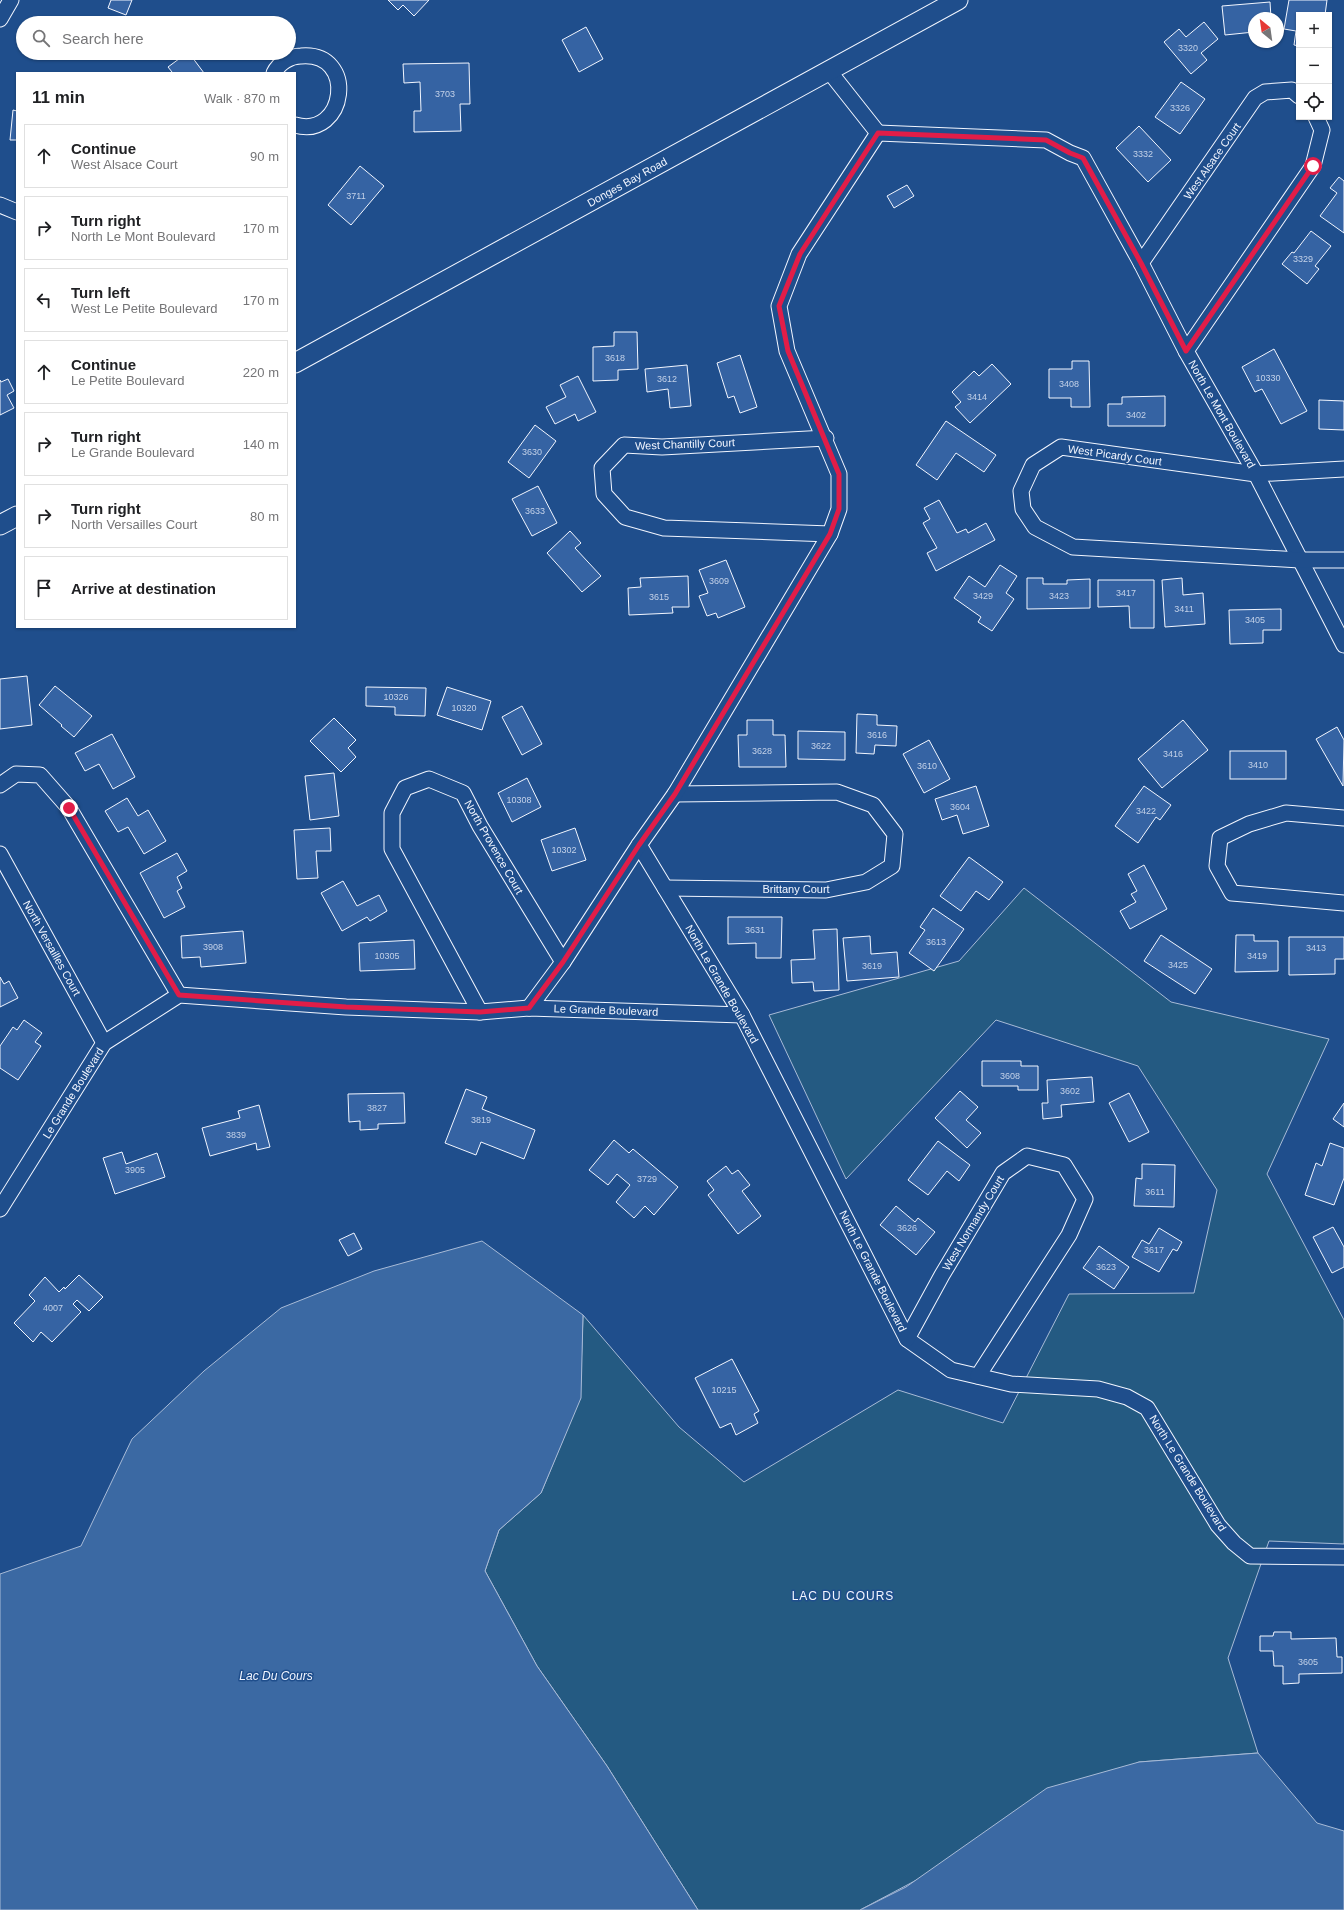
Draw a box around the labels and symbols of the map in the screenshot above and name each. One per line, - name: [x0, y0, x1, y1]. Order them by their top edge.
- north arrow: [1248, 12, 1284, 48]
- house number: 3320: [1178, 43, 1198, 53]
- house number: 3703: [435, 89, 455, 99]
- house number: 3326: [1170, 103, 1190, 113]
- street label: West Alsace Court: [1181, 121, 1243, 201]
- house number: 3332: [1133, 149, 1153, 159]
- street label: Donges Bay Road: [585, 155, 669, 209]
- route start: [1304, 157, 1322, 175]
- house number: 3711: [346, 191, 366, 201]
- house number: 3329: [1293, 254, 1313, 264]
- house number: 3618: [605, 353, 625, 363]
- street label: North Le Mont Boulevard: [1186, 358, 1258, 470]
- house number: 10330: [1255, 373, 1281, 383]
- house number: 3612: [657, 374, 677, 384]
- house number: 3408: [1059, 379, 1079, 389]
- house number: 3414: [967, 392, 987, 402]
- house number: 3402: [1126, 410, 1146, 420]
- street label: West Chantilly Court: [635, 436, 735, 452]
- street label: West Picardy Court: [1067, 442, 1163, 468]
- house number: 3630: [522, 447, 542, 457]
- house number: 3633: [525, 506, 545, 516]
- house number: 3609: [709, 576, 729, 586]
- house number: 3417: [1116, 588, 1136, 598]
- house number: 3429: [973, 591, 993, 601]
- house number: 3423: [1049, 591, 1069, 601]
- house number: 3615: [649, 592, 669, 602]
- house number: 3411: [1174, 604, 1194, 614]
- house number: 3405: [1245, 615, 1265, 625]
- house number: 10326: [383, 692, 409, 702]
- house number: 10320: [451, 703, 477, 713]
- house number: 3616: [867, 730, 887, 740]
- house number: 3622: [811, 741, 831, 751]
- house number: 3628: [752, 746, 772, 756]
- house number: 3416: [1163, 749, 1183, 759]
- house number: 3410: [1248, 760, 1268, 770]
- house number: 3610: [917, 761, 937, 771]
- house number: 10308: [506, 795, 532, 805]
- street label: North Provence Court: [462, 798, 526, 896]
- route end: [60, 799, 78, 817]
- house number: 3604: [950, 802, 970, 812]
- house number: 3422: [1136, 806, 1156, 816]
- house number: 10302: [551, 845, 577, 855]
- street label: Brittany Court: [762, 883, 830, 895]
- street label: North Versailles Court: [21, 898, 83, 998]
- street label: North Le Grande Boulevard: [683, 923, 761, 1045]
- house number: 3631: [745, 925, 765, 935]
- house number: 3613: [926, 937, 946, 947]
- house number: 3908: [203, 942, 223, 952]
- house number: 3413: [1306, 943, 1326, 953]
- house number: 10305: [374, 951, 400, 961]
- house number: 3419: [1247, 951, 1267, 961]
- house number: 3425: [1168, 960, 1188, 970]
- house number: 3619: [862, 961, 882, 971]
- street label: Le Grande Boulevard: [554, 1002, 658, 1018]
- street label: Le Grande Boulevard: [40, 1045, 106, 1141]
- house number: 3608: [1000, 1071, 1020, 1081]
- house number: 3602: [1060, 1086, 1080, 1096]
- house number: 3827: [367, 1103, 387, 1113]
- house number: 3819: [471, 1115, 491, 1125]
- house number: 3839: [226, 1130, 246, 1140]
- house number: 3905: [125, 1165, 145, 1175]
- street label: West Normandy Court: [940, 1173, 1006, 1273]
- house number: 3729: [637, 1174, 657, 1184]
- house number: 3611: [1145, 1187, 1165, 1197]
- street label: North Le Grande Boulevard: [837, 1208, 909, 1334]
- house number: 3626: [897, 1223, 917, 1233]
- house number: 3617: [1144, 1245, 1164, 1255]
- house number: 3623: [1096, 1262, 1116, 1272]
- house number: 4007: [43, 1303, 63, 1313]
- house number: 10215: [711, 1385, 737, 1395]
- street label: North Le Grande Boulevard: [1147, 1413, 1229, 1533]
- district label: LAC DU COURS: [792, 1589, 894, 1603]
- house number: 3605: [1298, 1657, 1318, 1667]
- water label: Lac Du Cours: [239, 1669, 313, 1683]

